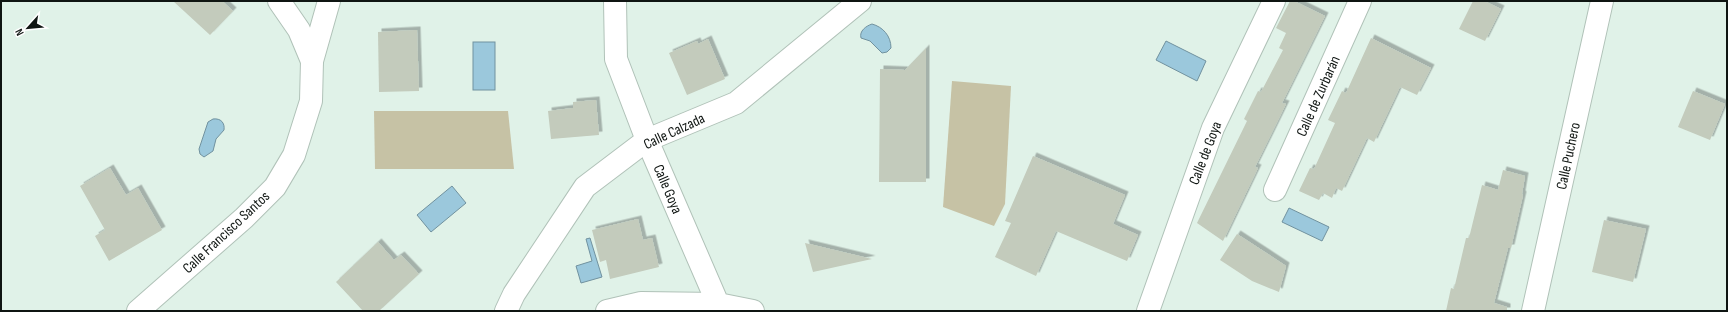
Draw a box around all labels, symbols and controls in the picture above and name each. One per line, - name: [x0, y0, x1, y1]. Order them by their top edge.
- north arrow: [8, 8, 48, 48]
- text: N: [12, 27, 27, 38]
- street label: Calle de Zurbarán: [1292, 53, 1345, 139]
- street label: Calle Calzada: [640, 109, 708, 154]
- street label: Calle de Goya: [1185, 119, 1226, 188]
- street label: Calle Puchero: [1552, 121, 1585, 191]
- street label: Calle Goya: [649, 162, 686, 217]
- street label: Calle Francisco Santos: [179, 187, 274, 278]

